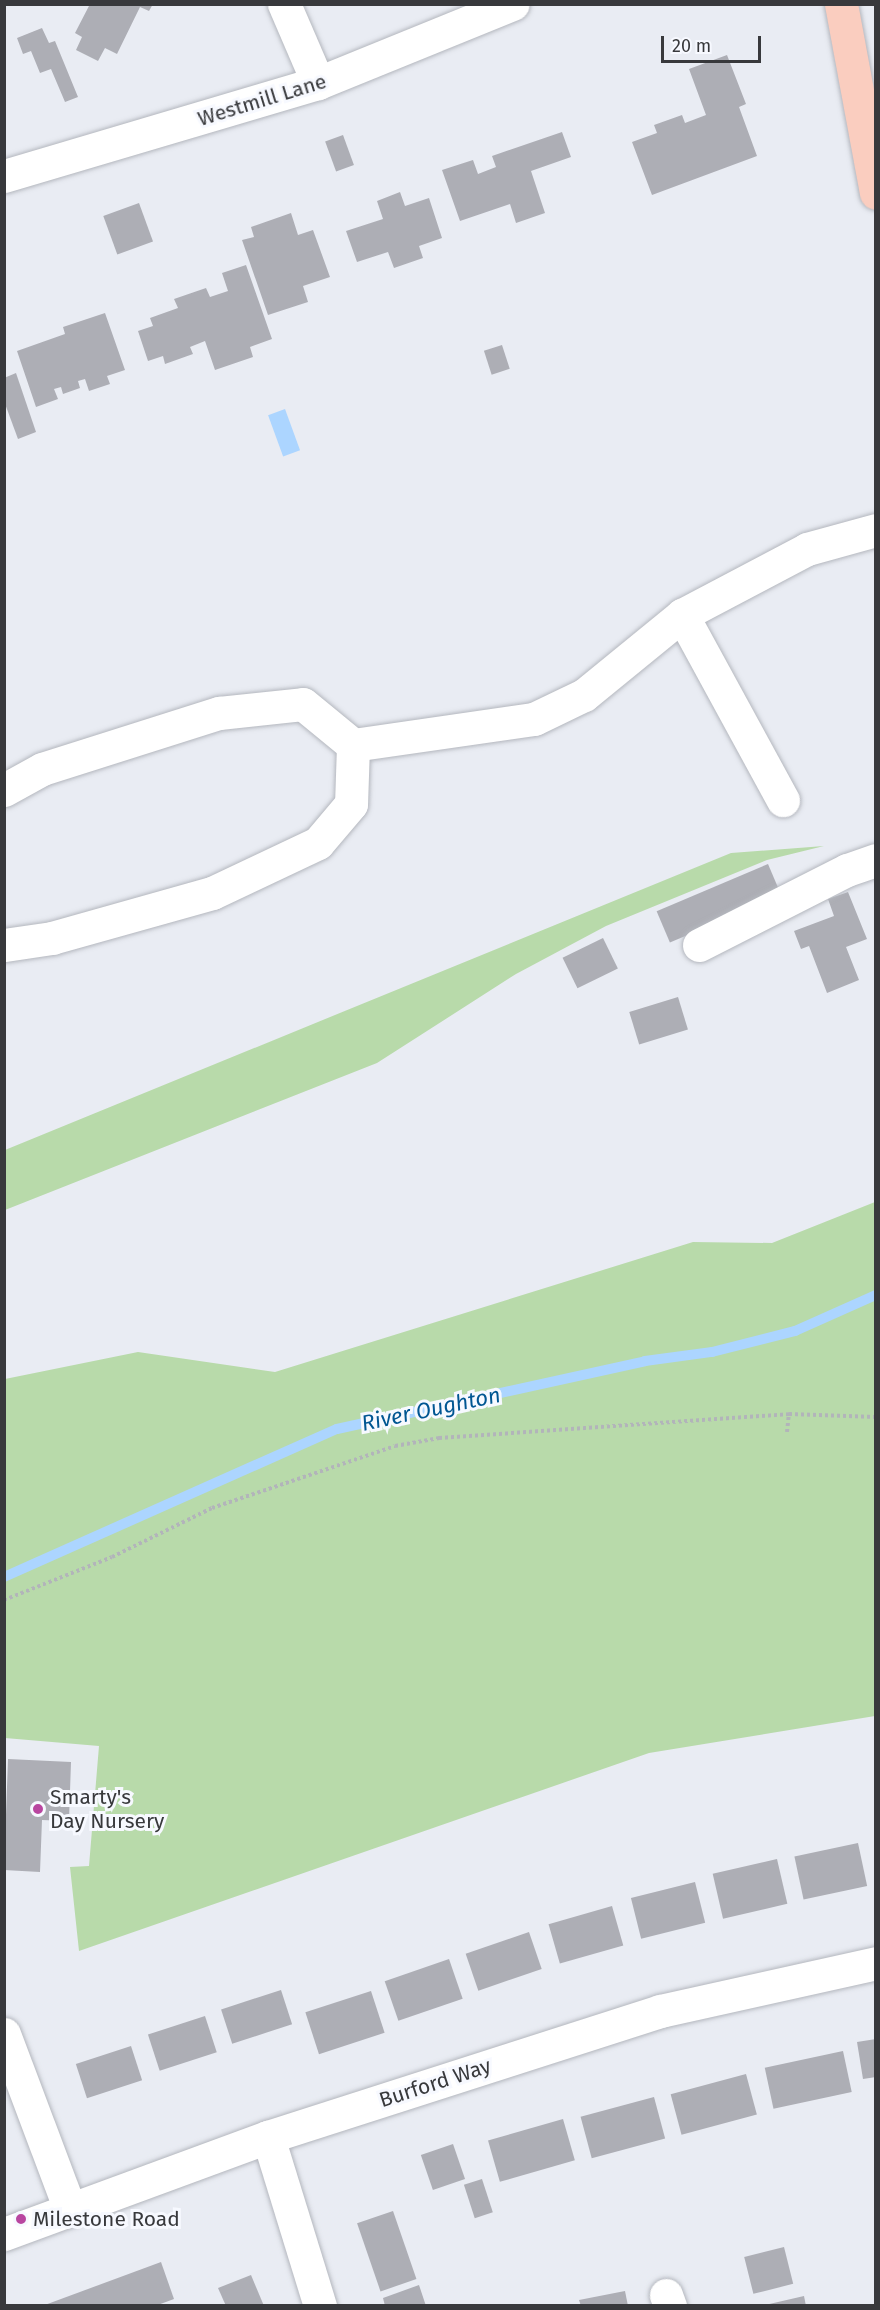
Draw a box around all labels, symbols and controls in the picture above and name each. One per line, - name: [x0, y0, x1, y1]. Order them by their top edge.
- scale bar: [664, 24, 764, 62]
- text: 20 m: [672, 35, 711, 57]
- street label: Westmill Lane: [195, 68, 329, 132]
- water label: River Oughton: [359, 1381, 503, 1437]
- place label: Smarty's Day Nursery: [50, 1784, 164, 1834]
- marker: Smarty's Day Nursery: [31, 1802, 45, 1816]
- street label: Burford Way: [376, 2053, 494, 2113]
- place label: Milestone Road: [33, 2206, 180, 2232]
- marker: Milestone Road: [14, 2212, 28, 2226]

